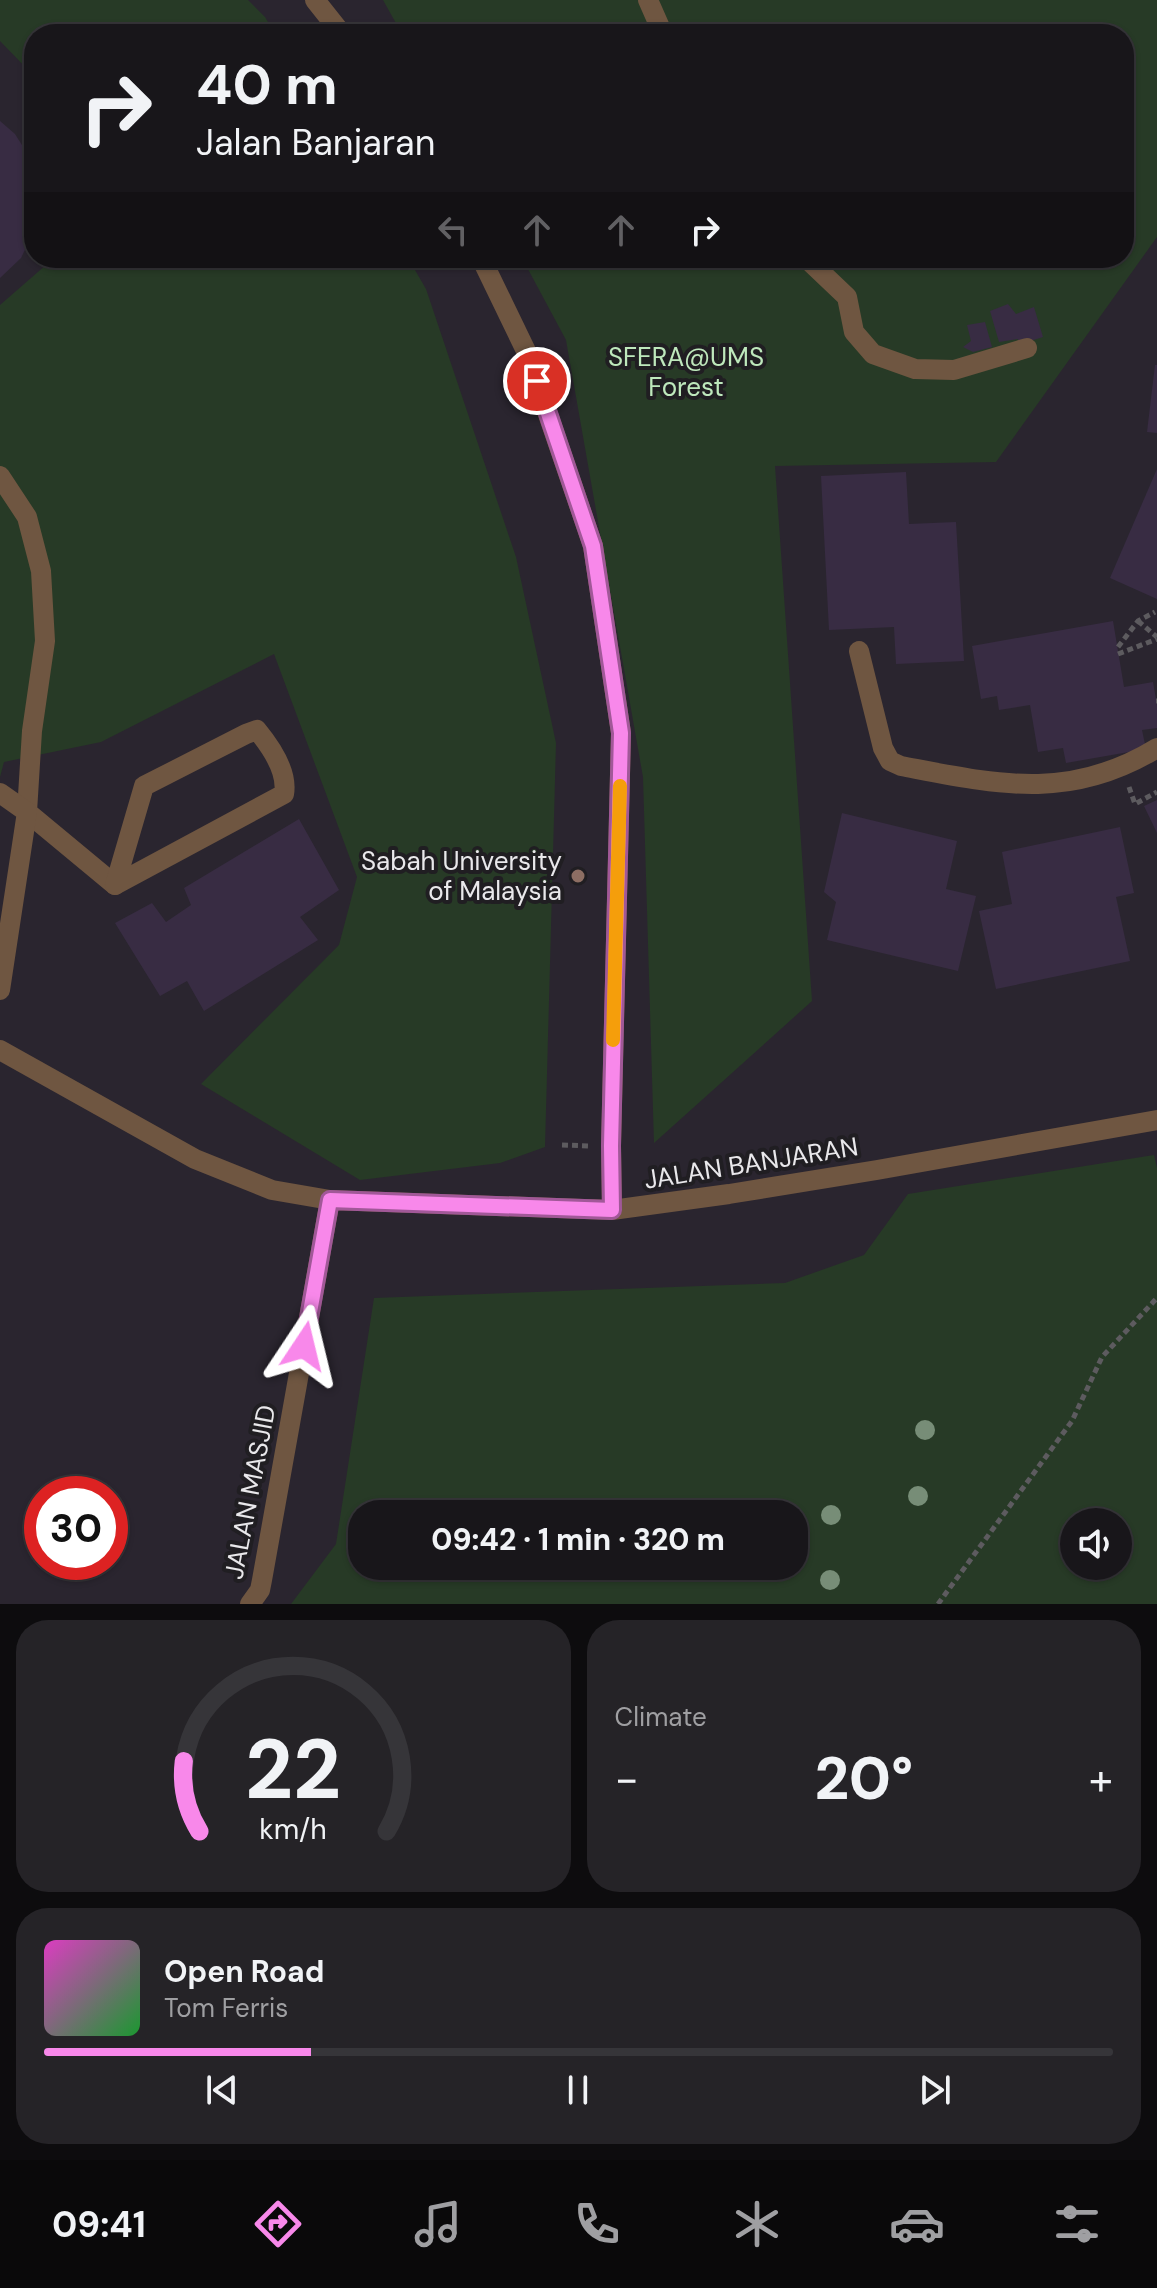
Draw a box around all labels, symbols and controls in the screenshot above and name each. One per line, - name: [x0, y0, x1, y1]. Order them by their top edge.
- text: 40 m: [196, 48, 338, 121]
- icon: right: [64, 56, 168, 160]
- text: Jalan Banjaran: [196, 119, 435, 166]
- icon: left: [431, 208, 475, 252]
- icon: ahead: [515, 208, 559, 252]
- icon: ahead: [599, 208, 643, 252]
- icon: right: [683, 208, 727, 252]
- park label: SFERA@UMS Forest: [608, 340, 764, 404]
- pin: [503, 347, 571, 415]
- icon: arrive: [515, 359, 559, 403]
- place label: Sabah University of Malaysia: [361, 844, 562, 908]
- marker: Sabah University of Malaysia: [569, 867, 587, 885]
- street label: JALAN BANJARAN: [642, 1129, 860, 1197]
- position arrow: [262, 1304, 346, 1388]
- street label: JALAN MASJID: [216, 1402, 284, 1582]
- speed limit sign: 30: [24, 1476, 128, 1580]
- map controls: [1060, 1508, 1132, 1580]
- button: sound: [1060, 1508, 1132, 1580]
- text: 09:42 · 1 min · 320 m: [431, 1520, 725, 1559]
- text: Climate: [615, 1700, 707, 1734]
- text: 22: [245, 1715, 341, 1824]
- text: 20°: [814, 1739, 913, 1818]
- text: −: [615, 1750, 639, 1808]
- text: +: [1089, 1750, 1113, 1808]
- text: km/h: [259, 1811, 327, 1848]
- text: Open Road: [164, 1952, 324, 1991]
- text: Tom Ferris: [164, 1991, 288, 2025]
- icon: previous: [200, 2068, 244, 2112]
- icon: pause: [556, 2068, 600, 2112]
- icon: next: [913, 2068, 957, 2112]
- icon: directions: [250, 2196, 306, 2252]
- icon: music: [410, 2196, 466, 2252]
- icon: phone: [569, 2196, 625, 2252]
- icon: climate: [729, 2196, 785, 2252]
- icon: car: [889, 2196, 945, 2252]
- icon: filters: [1049, 2196, 1105, 2252]
- text: 09:41: [52, 2201, 146, 2248]

